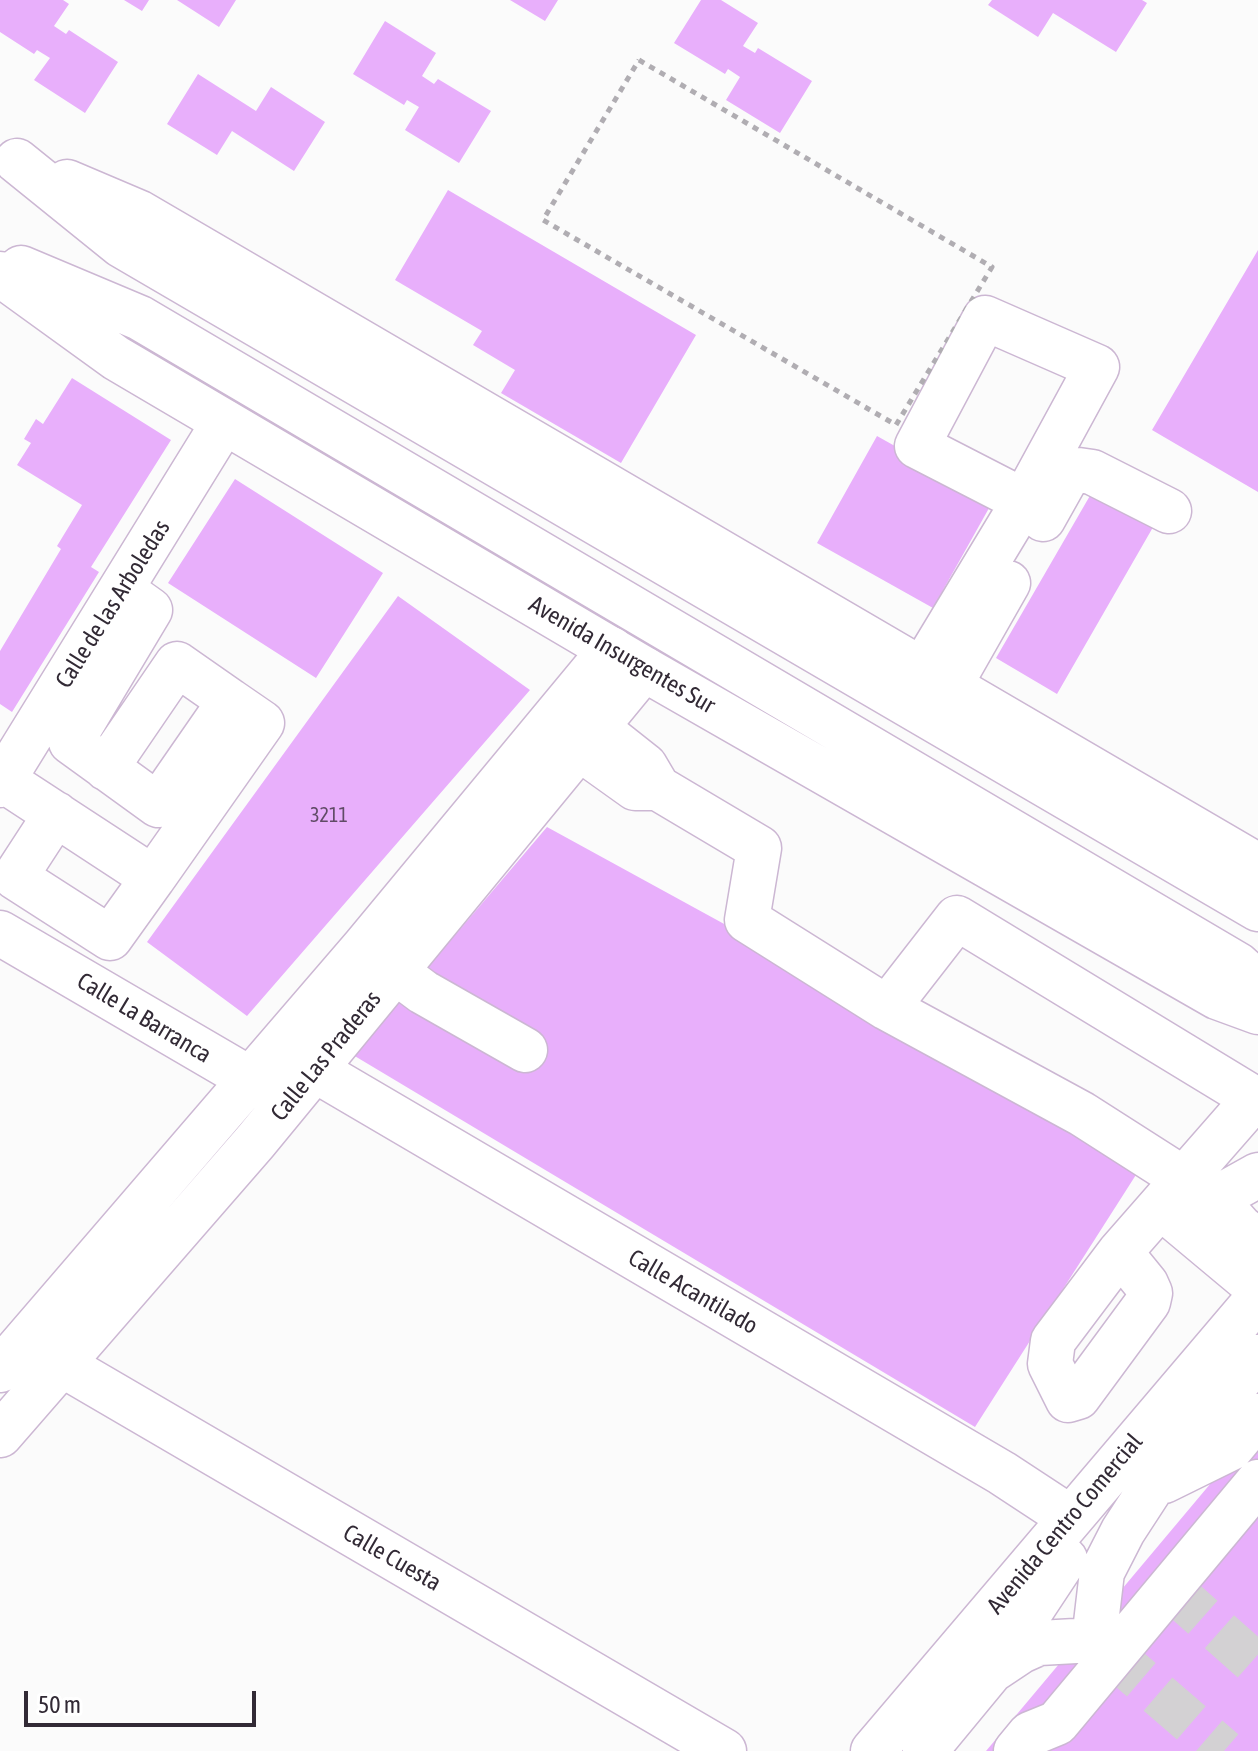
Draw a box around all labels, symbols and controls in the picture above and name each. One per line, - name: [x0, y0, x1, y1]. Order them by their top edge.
- street label: Calle de las Arboledas: [50, 515, 176, 693]
- street label: Avenida Insurgentes Sur: [524, 590, 720, 720]
- house number: 3211: [310, 804, 348, 828]
- street label: Calle La Barranca: [72, 967, 216, 1069]
- street label: Calle Las Praderas: [265, 985, 387, 1127]
- street label: Calle Acantilado: [623, 1243, 763, 1341]
- street label: Avenida Centro Comercial: [981, 1428, 1149, 1620]
- street label: Calle Cuesta: [338, 1518, 446, 1598]
- scale bar: [28, 1675, 260, 1725]
- text: 50 m: [38, 1691, 81, 1718]

